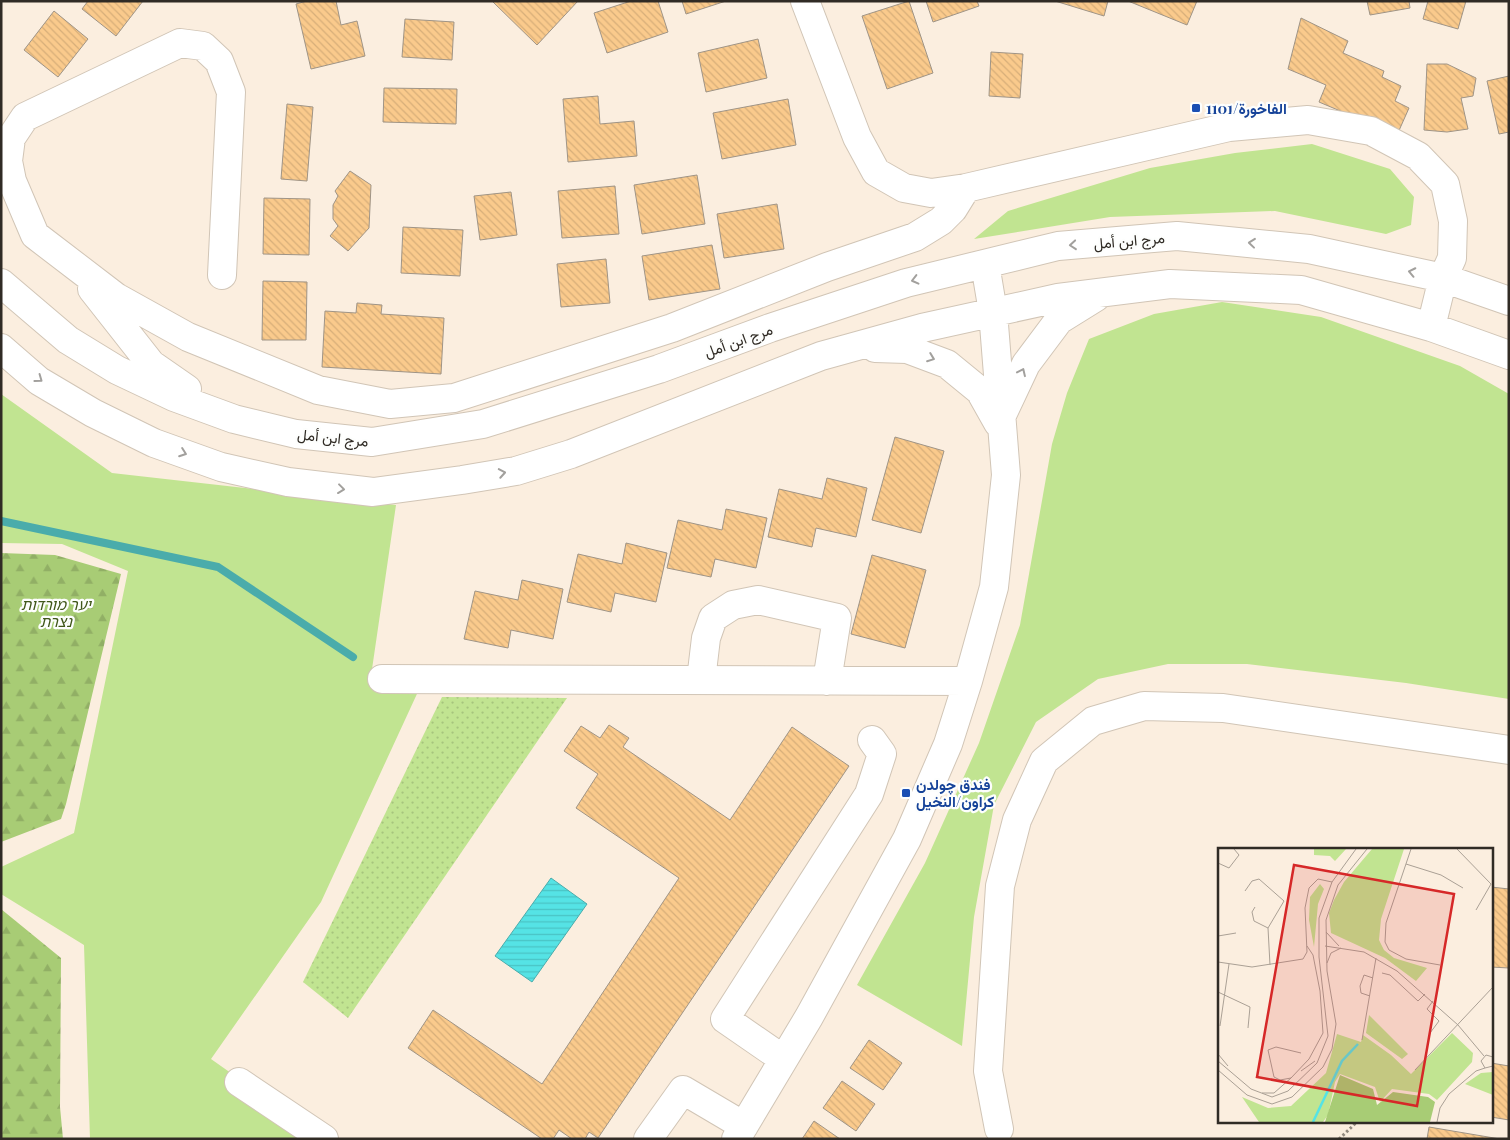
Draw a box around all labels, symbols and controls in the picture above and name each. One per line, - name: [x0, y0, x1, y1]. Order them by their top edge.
- place label: الفاخورة/1101: [1206, 98, 1287, 118]
- marker: الفاخورة/1101: [1190, 102, 1202, 114]
- street label: مرج ابن أمل: [1092, 227, 1166, 255]
- one-way arrow: [1248, 238, 1256, 249]
- one-way arrow: [1069, 239, 1077, 250]
- one-way arrow: [1408, 267, 1417, 277]
- one-way arrow: [911, 275, 919, 285]
- street label: مرج ابن أمل: [701, 318, 776, 364]
- one-way arrow: [926, 351, 935, 362]
- one-way arrow: [1016, 368, 1026, 377]
- one-way arrow: [33, 374, 42, 382]
- street label: مرج ابن أمل: [296, 423, 370, 453]
- one-way arrow: [178, 447, 187, 457]
- one-way arrow: [497, 469, 506, 479]
- one-way arrow: [337, 483, 345, 494]
- park label: יער מורדות נצרת: [21, 594, 93, 631]
- place label: فندق چولدن كراون/النخيل: [916, 774, 995, 811]
- marker: فندق چولدن كراون/النخيل: [900, 787, 912, 799]
- inset map: [1218, 848, 1492, 1122]

